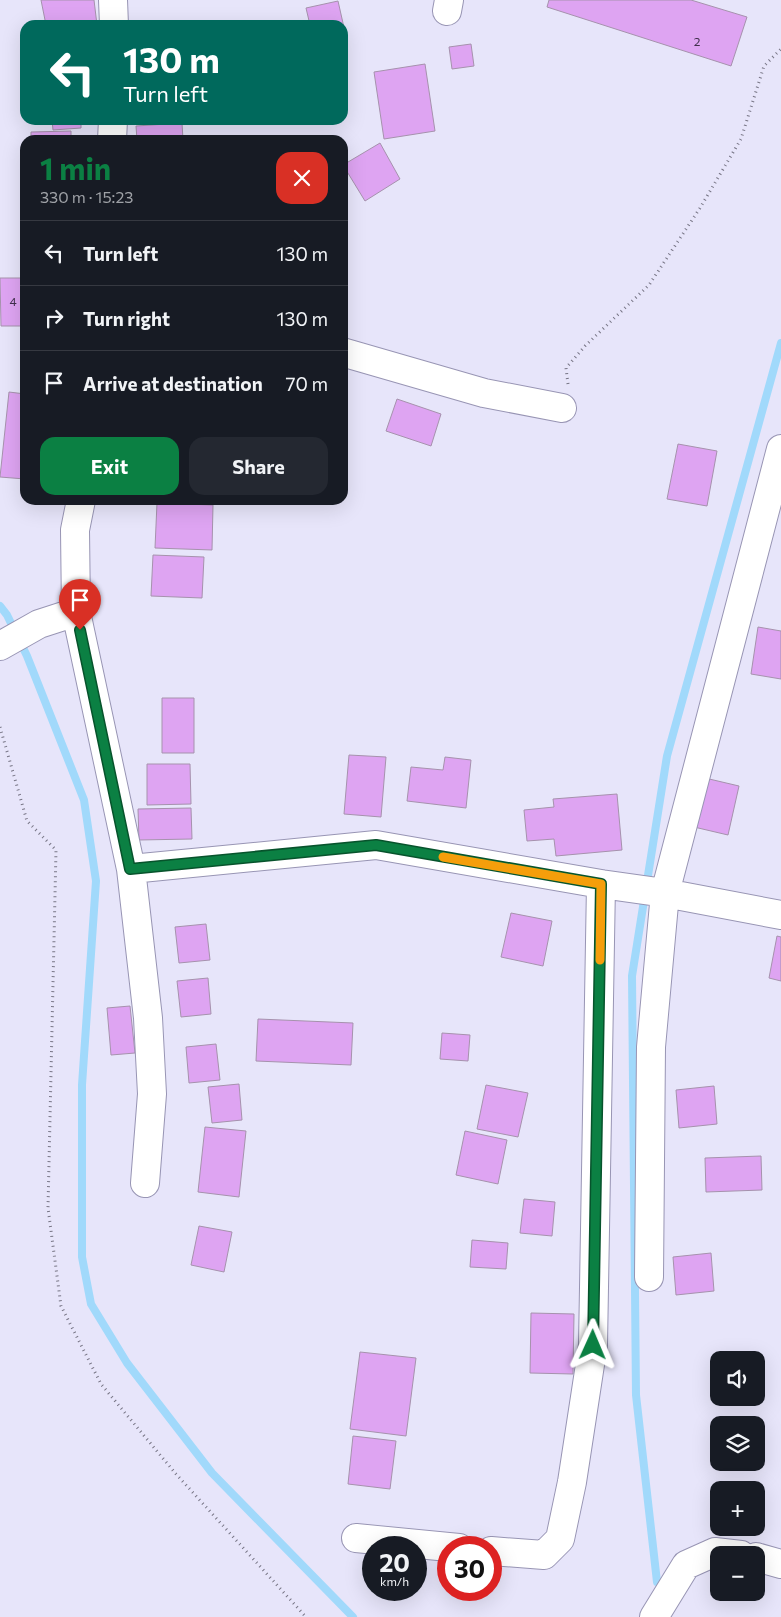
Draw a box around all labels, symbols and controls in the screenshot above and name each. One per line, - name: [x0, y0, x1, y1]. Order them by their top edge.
- house number: 2: [694, 34, 701, 48]
- text: 130 m: [123, 37, 220, 80]
- icon: left: [40, 40, 105, 105]
- text: Turn left: [123, 80, 208, 107]
- text: 1 min: [40, 149, 111, 186]
- button: close: [276, 152, 328, 204]
- text: 330 m · 15:23: [40, 187, 133, 206]
- icon: left: [40, 239, 68, 267]
- text: Turn left: [83, 242, 158, 265]
- text: 130 m: [276, 242, 328, 265]
- house number: 4: [9, 294, 17, 308]
- icon: right: [40, 304, 68, 332]
- text: Turn right: [83, 307, 170, 330]
- text: 130 m: [276, 307, 328, 330]
- icon: arrive: [40, 369, 68, 397]
- text: Arrive at destination: [83, 372, 263, 395]
- text: 70 m: [285, 372, 328, 395]
- button: Exit: [40, 437, 179, 495]
- button: Share: [189, 437, 328, 495]
- pin: [59, 579, 101, 630]
- icon: arrive: [66, 586, 94, 614]
- position arrow: [566, 1318, 618, 1370]
- map controls: [710, 1351, 765, 1601]
- button: sound: [710, 1351, 765, 1406]
- button: layers: [710, 1416, 765, 1471]
- button: +: [710, 1481, 765, 1536]
- speed limit sign: 30: [437, 1536, 502, 1601]
- button: −: [710, 1546, 765, 1601]
- text: 20: [379, 1547, 410, 1577]
- text: km/h: [380, 1574, 409, 1588]

